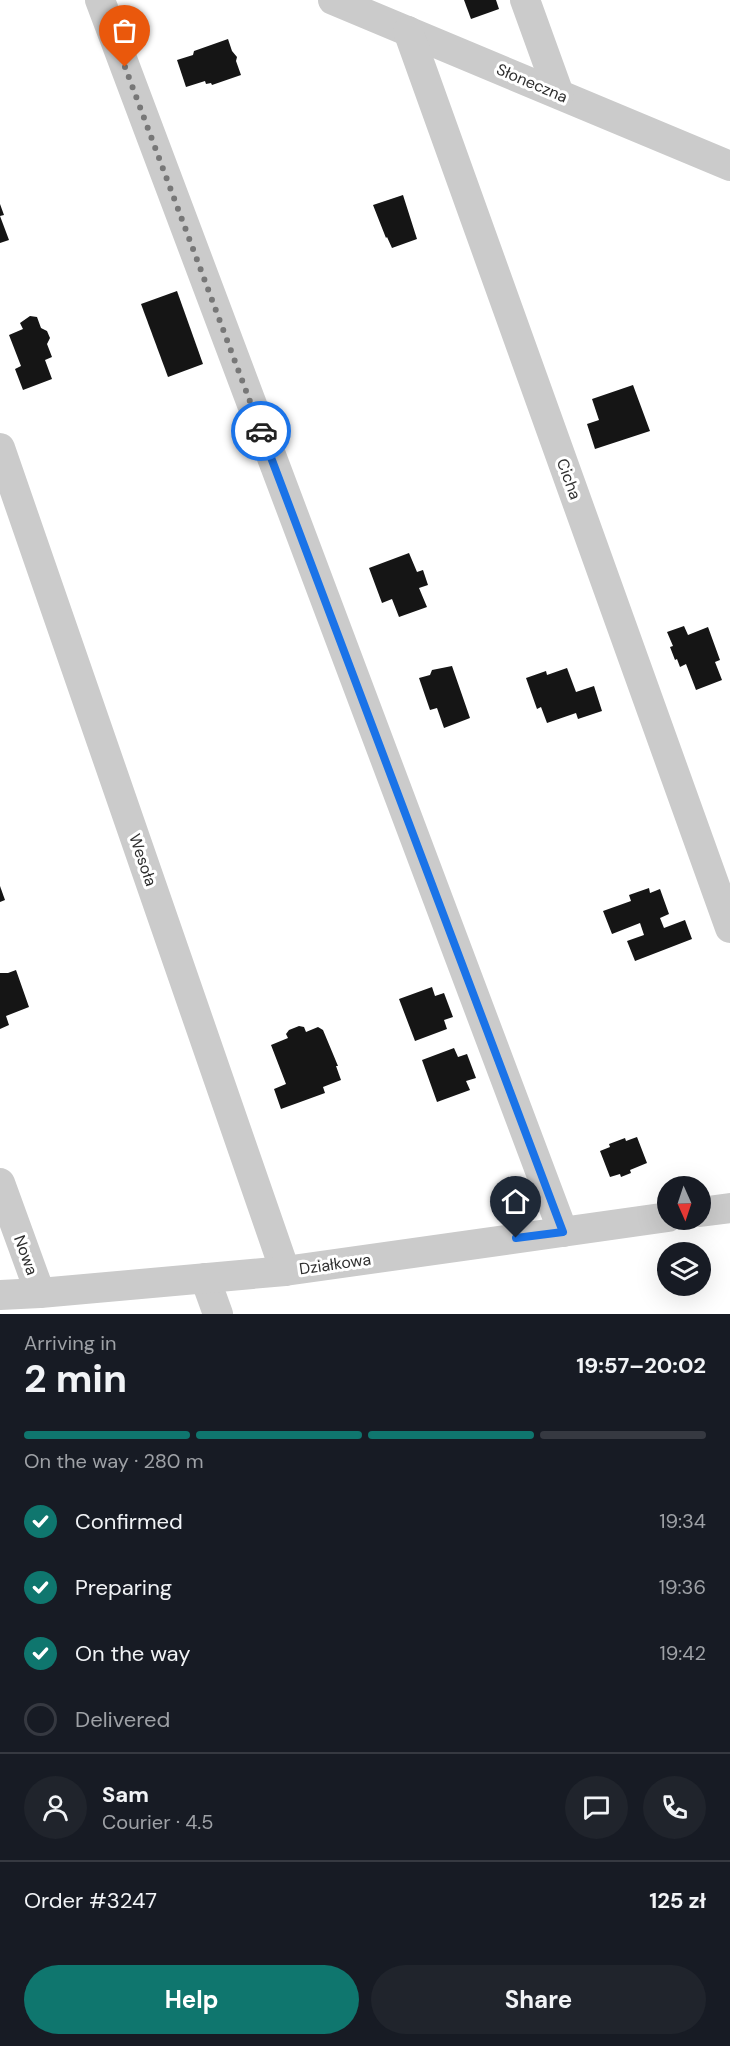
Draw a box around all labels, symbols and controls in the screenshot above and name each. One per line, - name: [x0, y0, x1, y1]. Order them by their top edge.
- pin: [99, 5, 150, 67]
- icon: bag: [108, 14, 141, 47]
- street label: Słoneczna: [493, 59, 571, 107]
- courier: [231, 401, 291, 461]
- icon: car: [245, 415, 278, 448]
- street label: Cicha: [552, 455, 586, 503]
- street label: Wesoła: [124, 831, 162, 889]
- pin: [490, 1176, 541, 1238]
- north arrow: [657, 1176, 711, 1230]
- map controls: [657, 1176, 711, 1296]
- icon: home: [499, 1185, 532, 1218]
- street label: Nowa: [9, 1232, 43, 1278]
- button: layers: [657, 1242, 711, 1296]
- street label: Działkowa: [298, 1249, 372, 1279]
- text: Arriving in: [24, 1330, 116, 1356]
- text: 19:57–20:02: [576, 1351, 706, 1380]
- text: 2 min: [24, 1353, 127, 1404]
- text: On the way · 280 m: [24, 1448, 204, 1474]
- icon: check: [24, 1505, 57, 1538]
- text: Confirmed: [75, 1507, 183, 1536]
- text: 19:34: [659, 1508, 706, 1534]
- icon: check: [24, 1571, 57, 1604]
- text: Preparing: [75, 1573, 172, 1602]
- text: 19:36: [659, 1574, 706, 1600]
- icon: check: [24, 1637, 57, 1670]
- text: On the way: [75, 1639, 190, 1668]
- text: 19:42: [660, 1640, 706, 1666]
- text: Delivered: [75, 1705, 170, 1734]
- button: person: [24, 1776, 87, 1839]
- button: chat: [565, 1776, 628, 1839]
- button: phone: [643, 1776, 706, 1839]
- text: Sam: [102, 1780, 149, 1809]
- text: Courier · 4.5: [102, 1809, 214, 1835]
- text: Order #3247: [24, 1886, 157, 1915]
- text: 125 zł: [649, 1886, 706, 1915]
- button: Help: [24, 1965, 359, 2034]
- button: Share: [371, 1965, 706, 2034]

